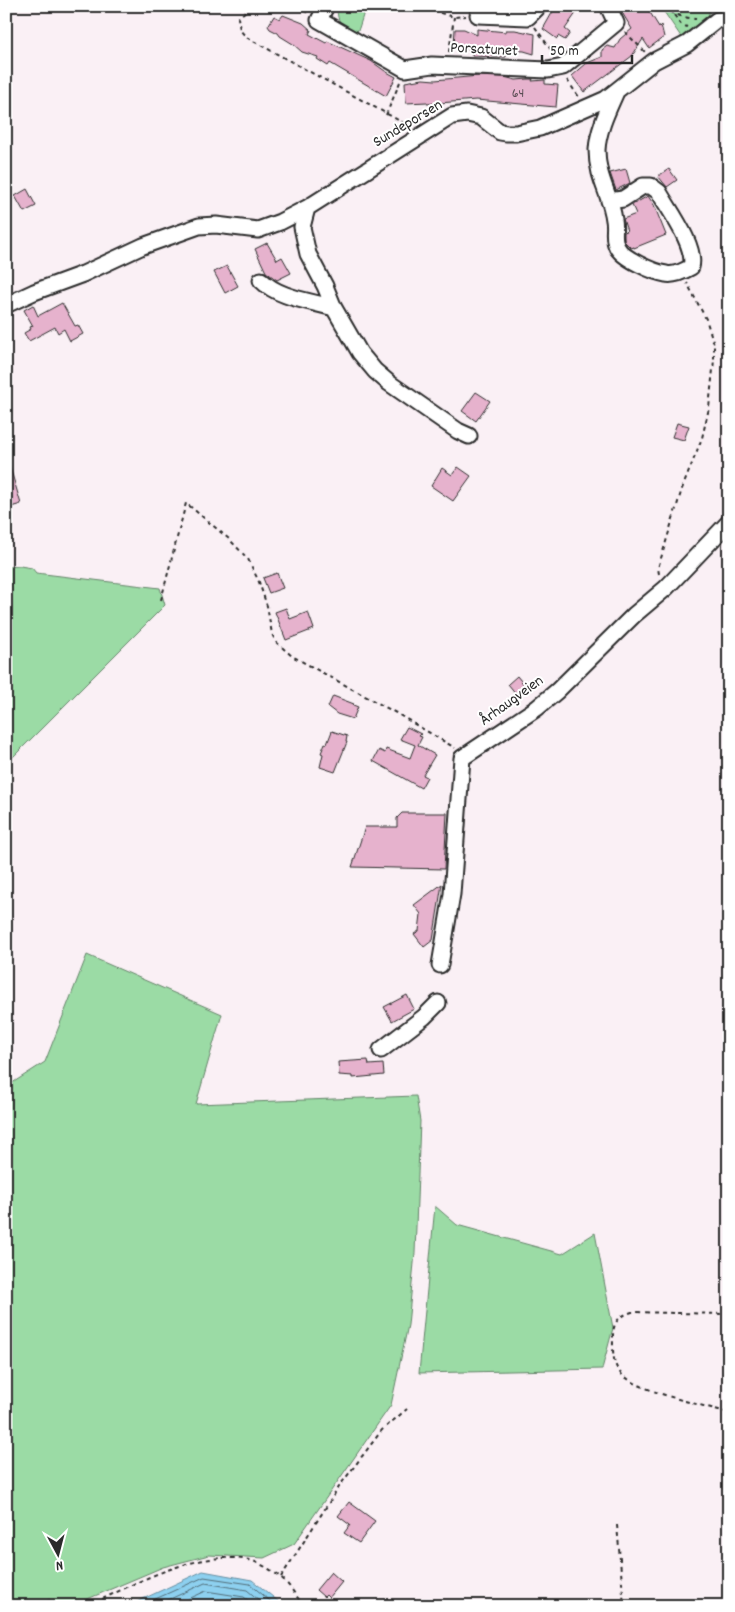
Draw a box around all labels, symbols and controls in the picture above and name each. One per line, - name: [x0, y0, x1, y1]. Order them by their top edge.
- scale bar: [542, 32, 632, 64]
- street label: Porsatunet: [450, 37, 518, 63]
- text: 50 m: [550, 41, 579, 63]
- house number: 64: [512, 84, 524, 104]
- street label: Sundeporsen: [369, 94, 447, 154]
- street label: Århaugveien: [475, 670, 549, 732]
- north arrow: [32, 1530, 82, 1580]
- text: N: [55, 1555, 64, 1575]

